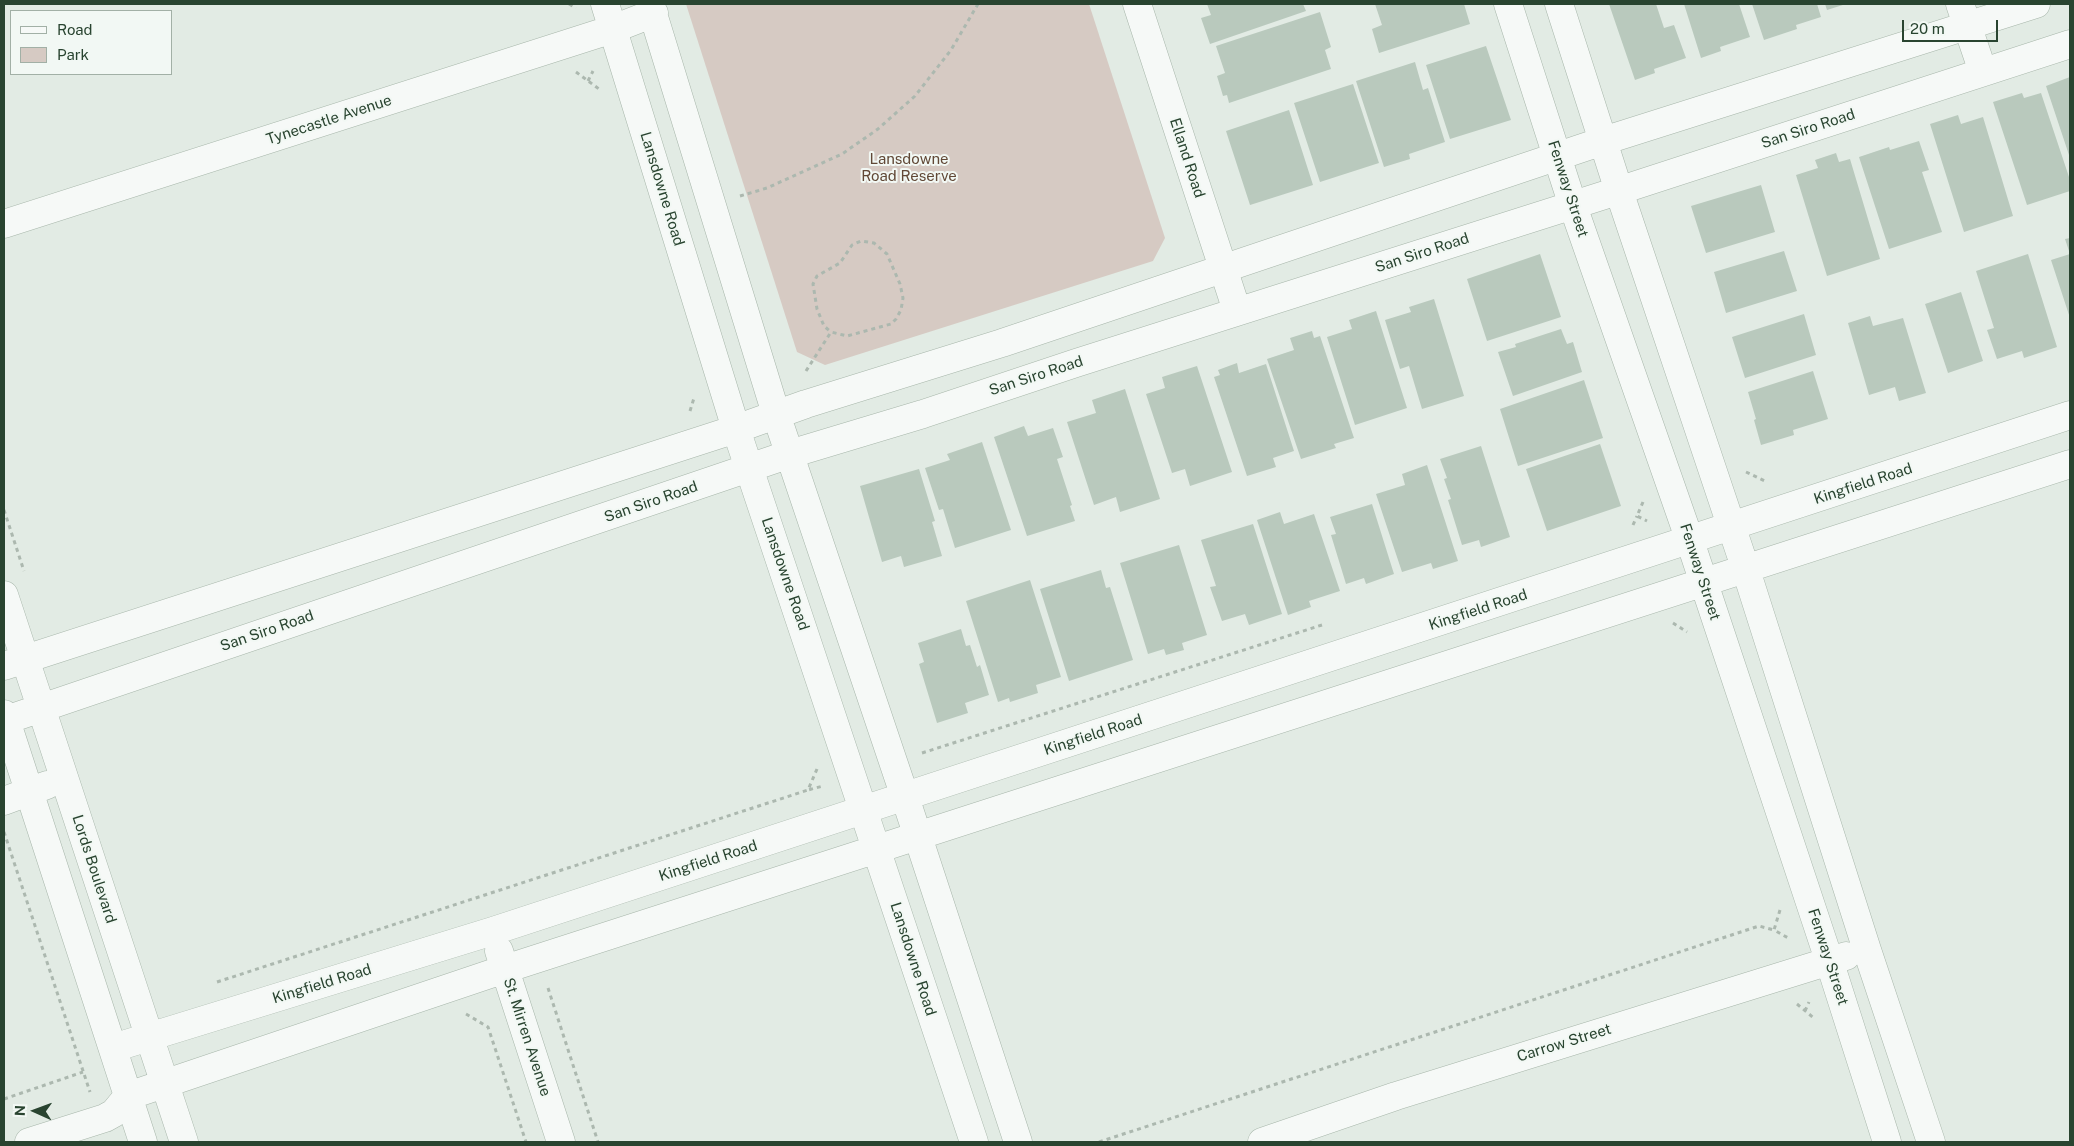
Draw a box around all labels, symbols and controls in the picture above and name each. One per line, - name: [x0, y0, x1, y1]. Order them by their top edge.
- legend: [10, 10, 172, 75]
- scale bar: [1904, 10, 2000, 42]
- text: 20 m: [1910, 20, 1945, 37]
- text: Road: [57, 21, 93, 38]
- text: Park: [57, 46, 89, 63]
- street label: Tynecastle Avenue: [264, 91, 394, 149]
- street label: San Siro Road: [1759, 105, 1857, 153]
- street label: Elland Road: [1166, 116, 1208, 200]
- street label: Lansdowne Road: [636, 130, 688, 248]
- street label: Fenway Street: [1544, 138, 1592, 240]
- park label: Lansdowne Road Reserve: [861, 150, 957, 185]
- street label: San Siro Road: [1373, 229, 1471, 277]
- street label: San Siro Road: [987, 352, 1085, 400]
- street label: Kingfield Road: [1811, 460, 1915, 508]
- street label: San Siro Road: [602, 478, 700, 526]
- street label: Lansdowne Road: [757, 515, 813, 633]
- street label: Fenway Street: [1676, 521, 1724, 623]
- street label: Kingfield Road: [1426, 586, 1530, 634]
- street label: San Siro Road: [218, 607, 316, 655]
- street label: Kingfield Road: [1041, 711, 1145, 759]
- street label: Lords Boulevard: [68, 812, 120, 926]
- street label: Kingfield Road: [656, 837, 760, 885]
- street label: Lansdowne Road: [886, 900, 940, 1018]
- street label: Fenway Street: [1804, 906, 1852, 1008]
- street label: Kingfield Road: [270, 960, 374, 1008]
- street label: St. Mirren Avenue: [499, 975, 555, 1099]
- street label: Carrow Street: [1515, 1020, 1613, 1066]
- north arrow: [10, 1086, 60, 1136]
- text: N: [12, 1105, 28, 1116]

